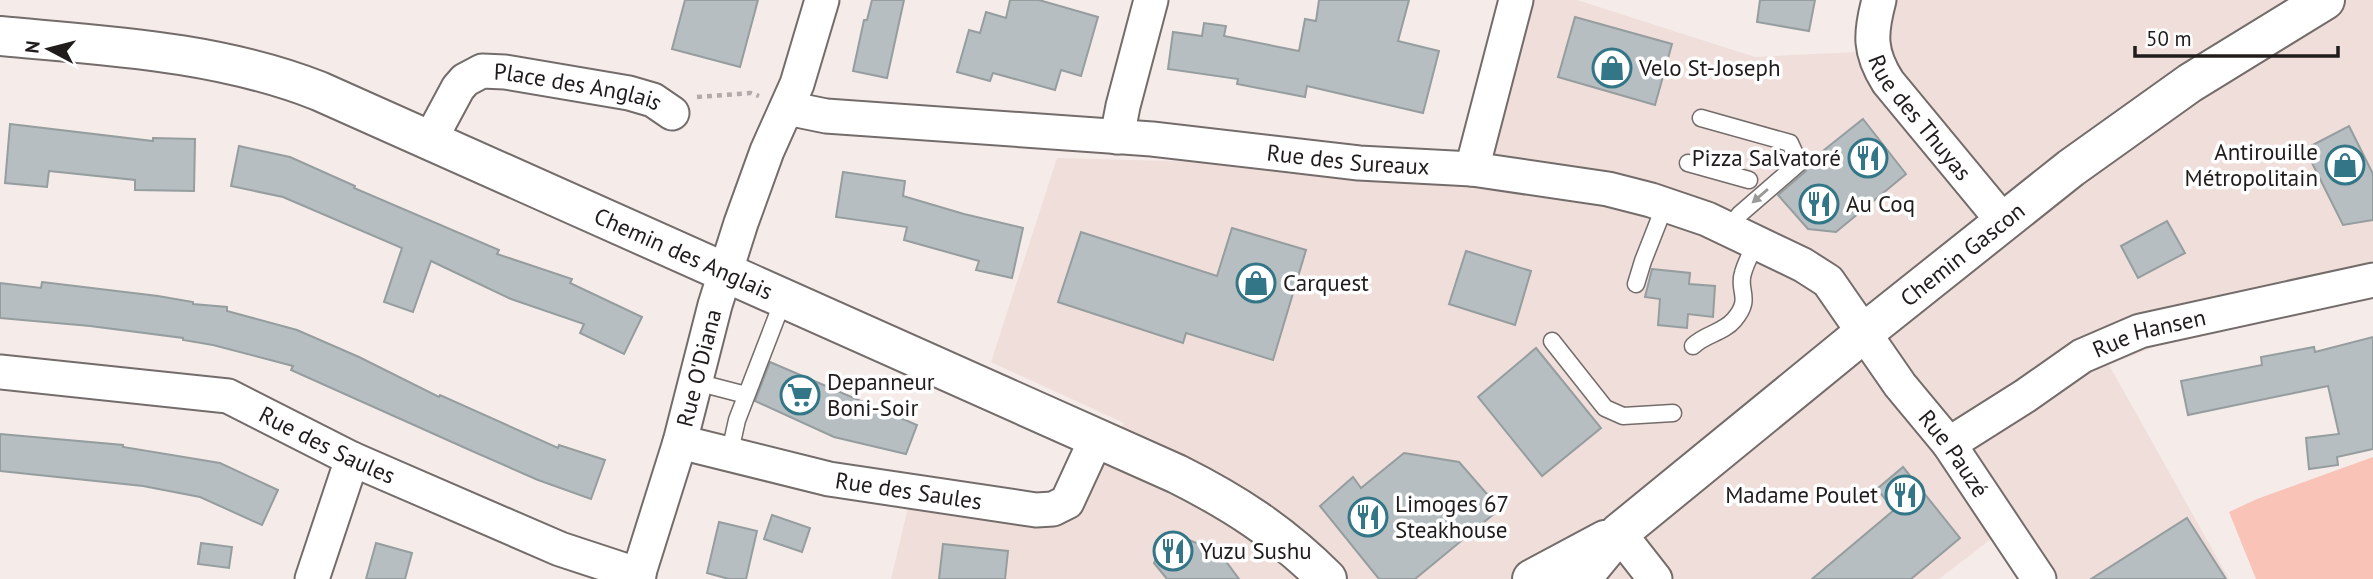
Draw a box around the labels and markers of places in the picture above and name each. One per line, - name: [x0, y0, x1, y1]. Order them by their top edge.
- shop icon: Velo St-Joseph: [1591, 47, 1633, 89]
- place label: Velo St-Joseph: [1638, 53, 1781, 82]
- restaurant icon: Pizza Salvatoré: [1847, 137, 1889, 179]
- place label: Antirouille Métropolitain: [2185, 137, 2318, 192]
- place label: Pizza Salvatoré: [1692, 143, 1841, 172]
- shop icon: Antirouille Métropolitain: [2324, 144, 2366, 186]
- restaurant icon: Au Coq: [1798, 183, 1840, 225]
- place label: Au Coq: [1846, 189, 1915, 218]
- shop icon: Carquest: [1235, 262, 1277, 304]
- place label: Carquest: [1283, 268, 1369, 297]
- place label: Depanneur Boni-Soir: [827, 367, 935, 422]
- supermarket icon: Depanneur Boni-Soir: [779, 374, 821, 416]
- restaurant icon: Madame Poulet: [1884, 474, 1926, 516]
- place label: Madame Poulet: [1725, 480, 1878, 509]
- place label: Limoges 67 Steakhouse: [1395, 489, 1509, 544]
- restaurant icon: Limoges 67 Steakhouse: [1347, 496, 1389, 538]
- restaurant icon: Yuzu Sushu: [1152, 530, 1194, 572]
- place label: Yuzu Sushu: [1200, 536, 1312, 565]

